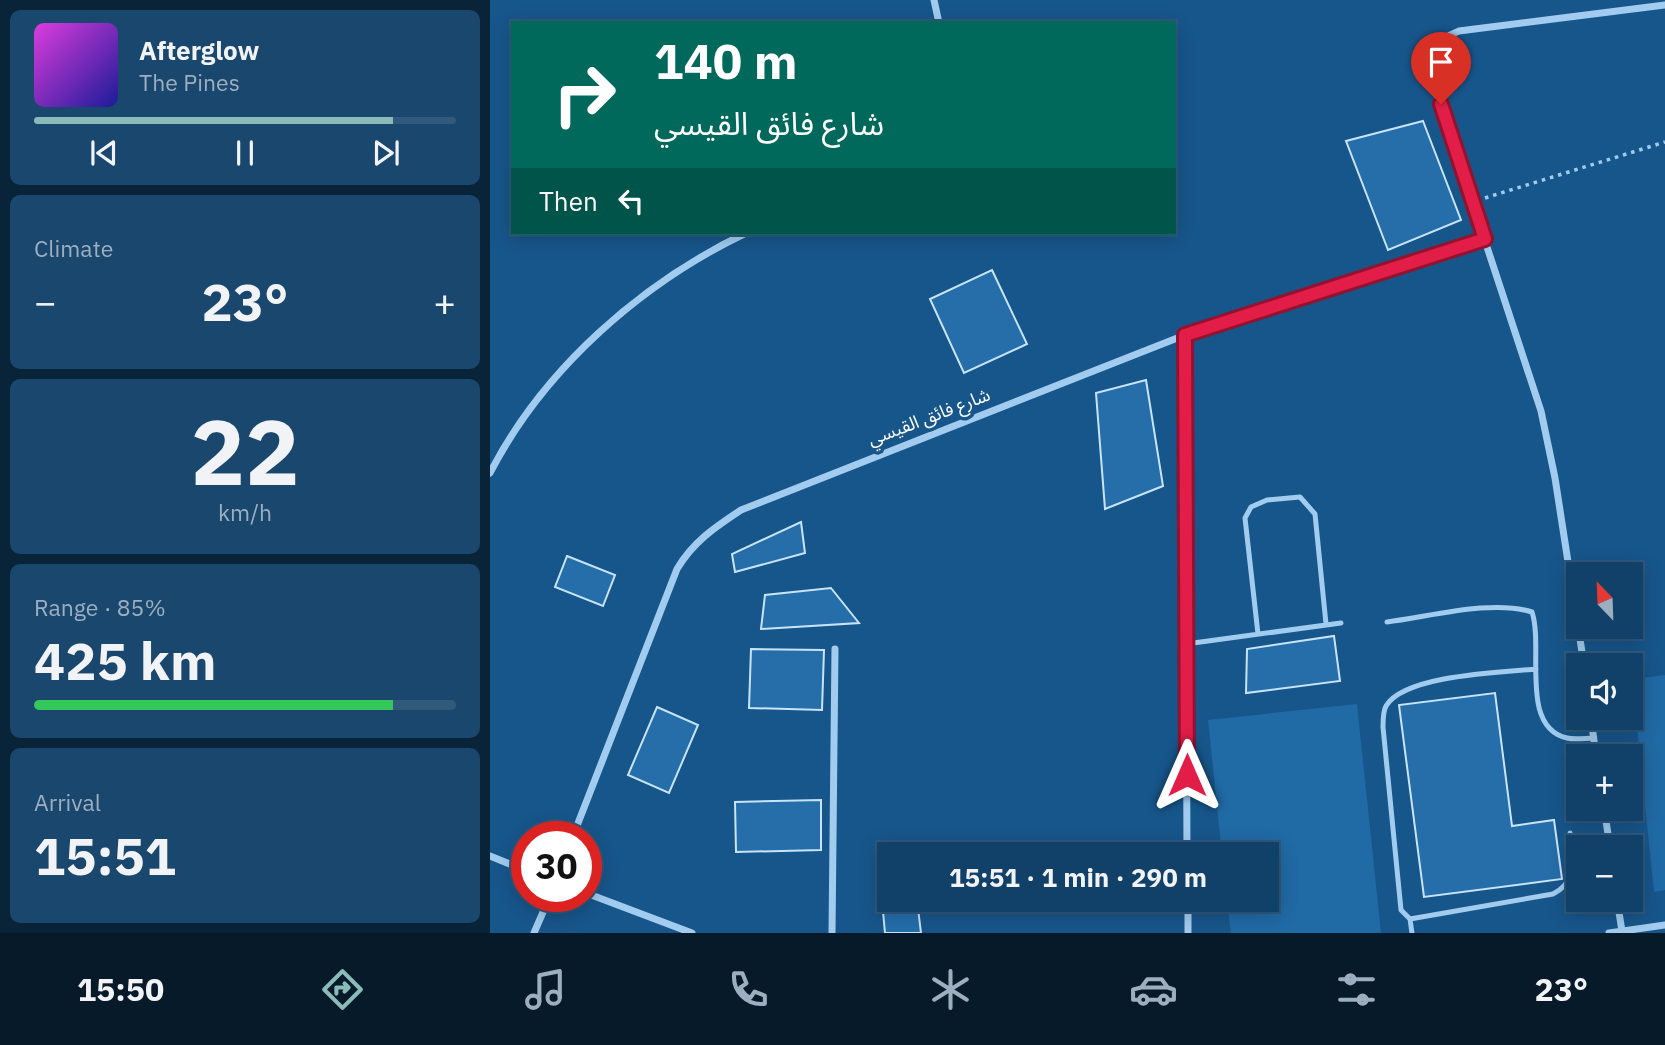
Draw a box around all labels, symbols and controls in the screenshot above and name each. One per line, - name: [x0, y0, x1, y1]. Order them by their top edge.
- text: 140 m: [654, 29, 798, 92]
- pin: [1411, 32, 1471, 104]
- text: Afterglow: [139, 33, 259, 67]
- icon: arrive: [1422, 43, 1460, 81]
- icon: right: [539, 49, 630, 140]
- text: The Pines: [139, 67, 240, 97]
- text: شارع فائق القيسي: [654, 102, 884, 144]
- icon: previous: [85, 134, 123, 172]
- icon: pause: [226, 134, 264, 172]
- icon: next: [367, 134, 405, 172]
- icon: left: [612, 182, 650, 220]
- text: Then: [539, 184, 598, 218]
- text: Climate: [34, 233, 113, 263]
- text: 23°: [202, 268, 288, 335]
- text: −: [34, 277, 57, 326]
- text: +: [433, 277, 456, 326]
- street label: شارع فائق القيسي: [864, 383, 994, 453]
- text: 22: [190, 392, 300, 510]
- text: km/h: [218, 497, 272, 527]
- north arrow: [1566, 562, 1643, 639]
- map controls: [1566, 562, 1643, 912]
- text: Range · 85%: [34, 592, 166, 622]
- text: 425 km: [34, 627, 216, 694]
- button: sound: [1566, 653, 1643, 730]
- position arrow: [1150, 738, 1224, 812]
- button: +: [1566, 744, 1643, 821]
- text: Arrival: [34, 787, 101, 817]
- speed limit sign: 30: [511, 821, 602, 912]
- text: 15:51: [34, 822, 176, 889]
- button: −: [1566, 835, 1643, 912]
- text: 15:51 · 1 min · 290 m: [949, 860, 1207, 894]
- icon: directions: [318, 965, 367, 1014]
- icon: music: [521, 965, 570, 1014]
- icon: phone: [724, 965, 773, 1014]
- icon: climate: [926, 965, 975, 1014]
- icon: car: [1129, 965, 1178, 1014]
- icon: filters: [1332, 965, 1381, 1014]
- text: 15:50: [77, 968, 164, 1010]
- text: 23°: [1535, 968, 1588, 1010]

